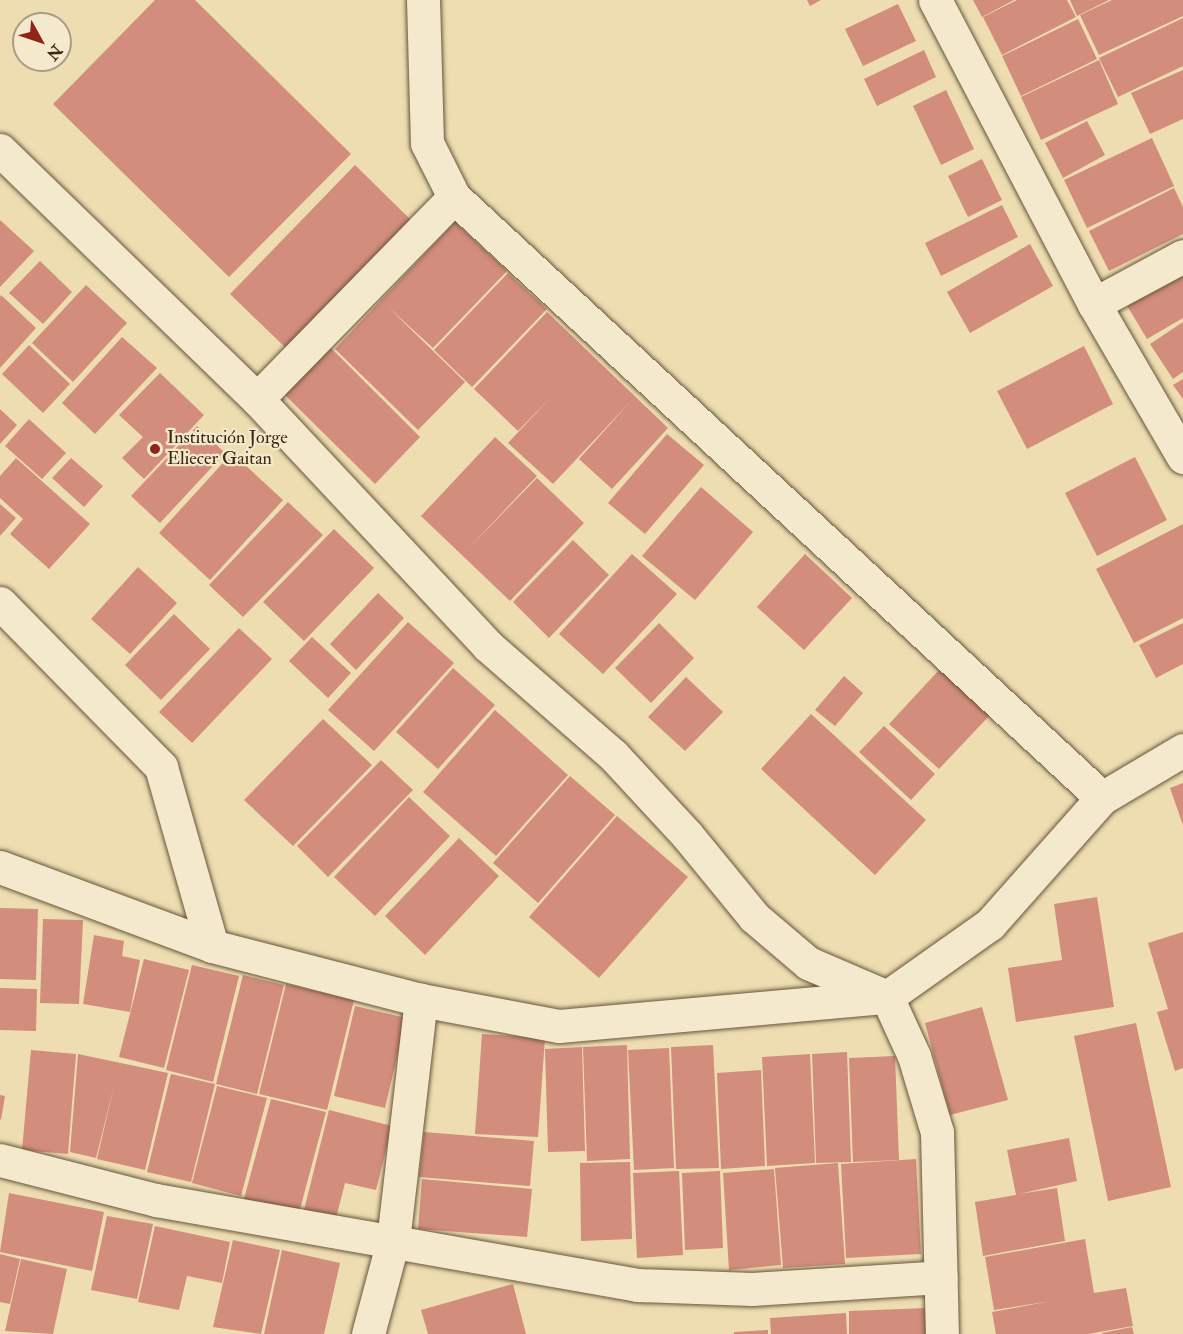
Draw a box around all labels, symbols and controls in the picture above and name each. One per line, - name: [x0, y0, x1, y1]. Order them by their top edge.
- north arrow: [12, 12, 72, 72]
- text: N: [42, 40, 67, 64]
- place label: Institución Jorge Eliecer Gaitan: [167, 428, 288, 470]
- marker: Institución Jorge Eliecer Gaitan: [148, 442, 162, 456]

